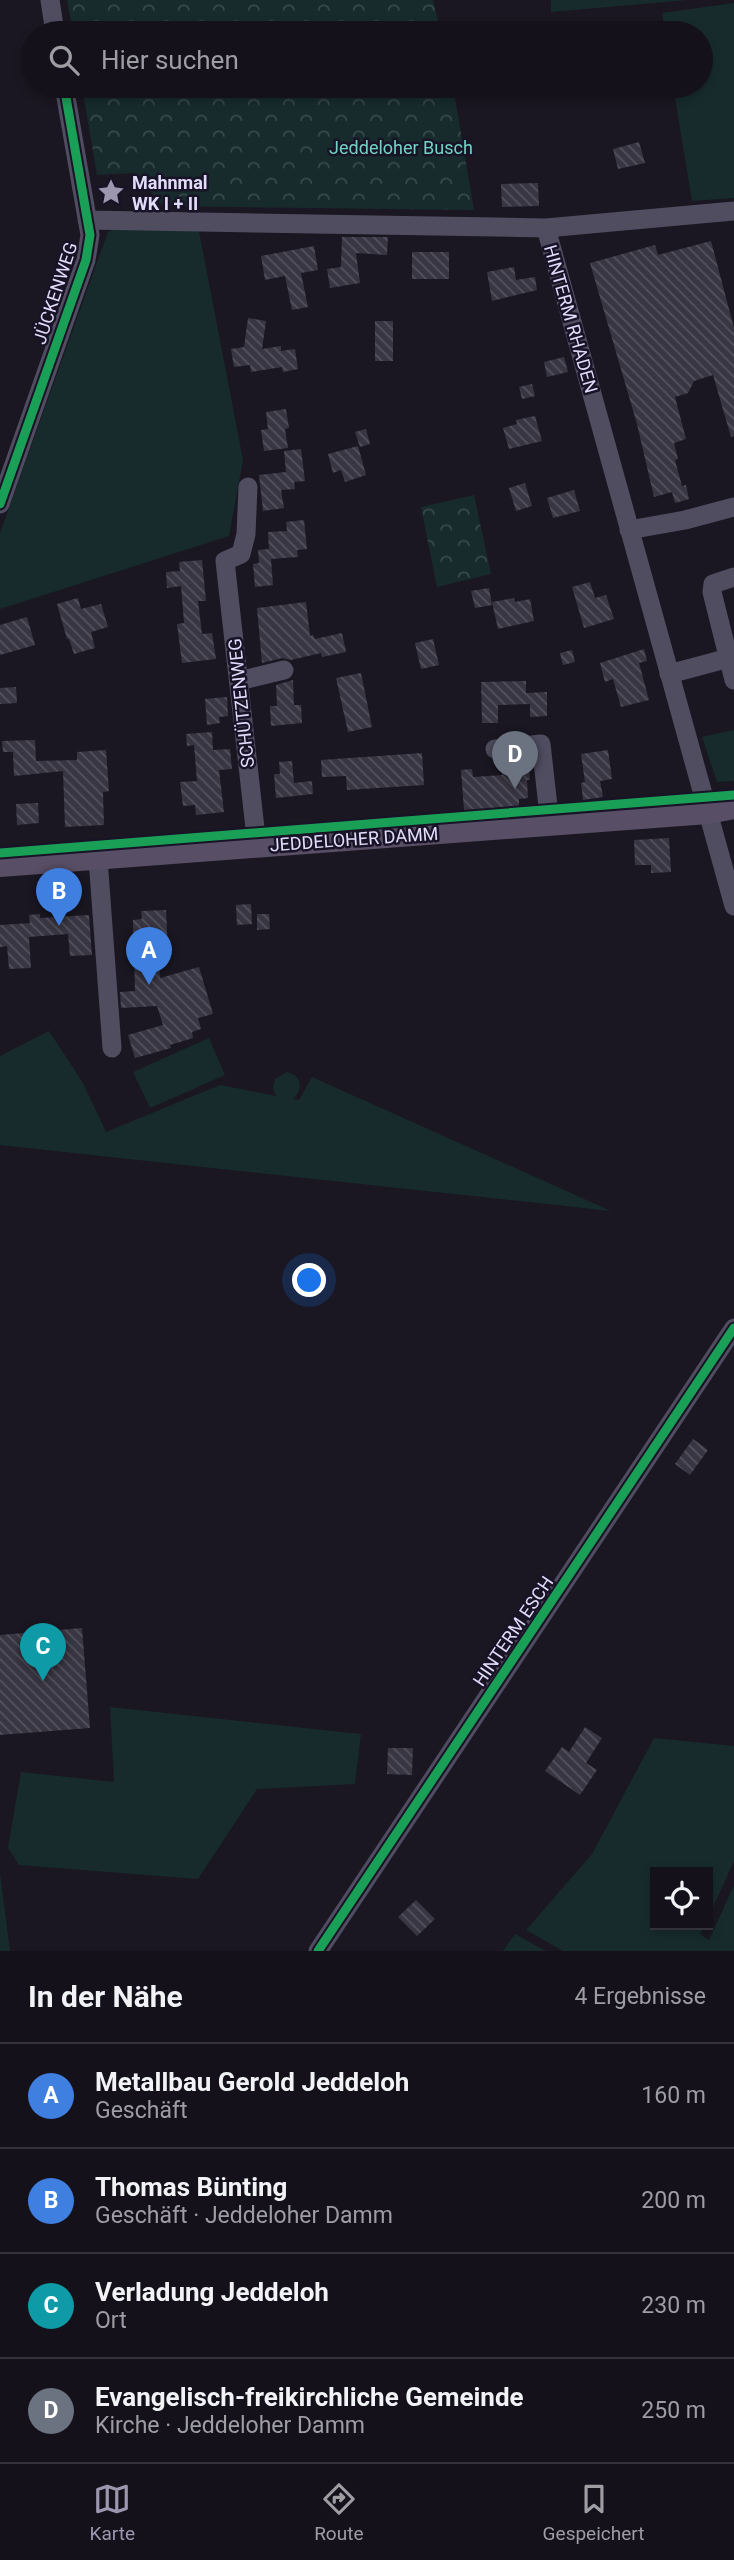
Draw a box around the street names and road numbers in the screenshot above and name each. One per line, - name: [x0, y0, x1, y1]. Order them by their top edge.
- street label: JÜCKENWEG: [29, 239, 81, 347]
- street label: HINTERM RHADEN: [540, 242, 602, 396]
- street label: SCHÜTZENWEG: [224, 637, 258, 769]
- street label: JEDDELOHER DAMM: [269, 823, 439, 855]
- street label: HINTERM ESCH: [468, 1572, 558, 1690]

